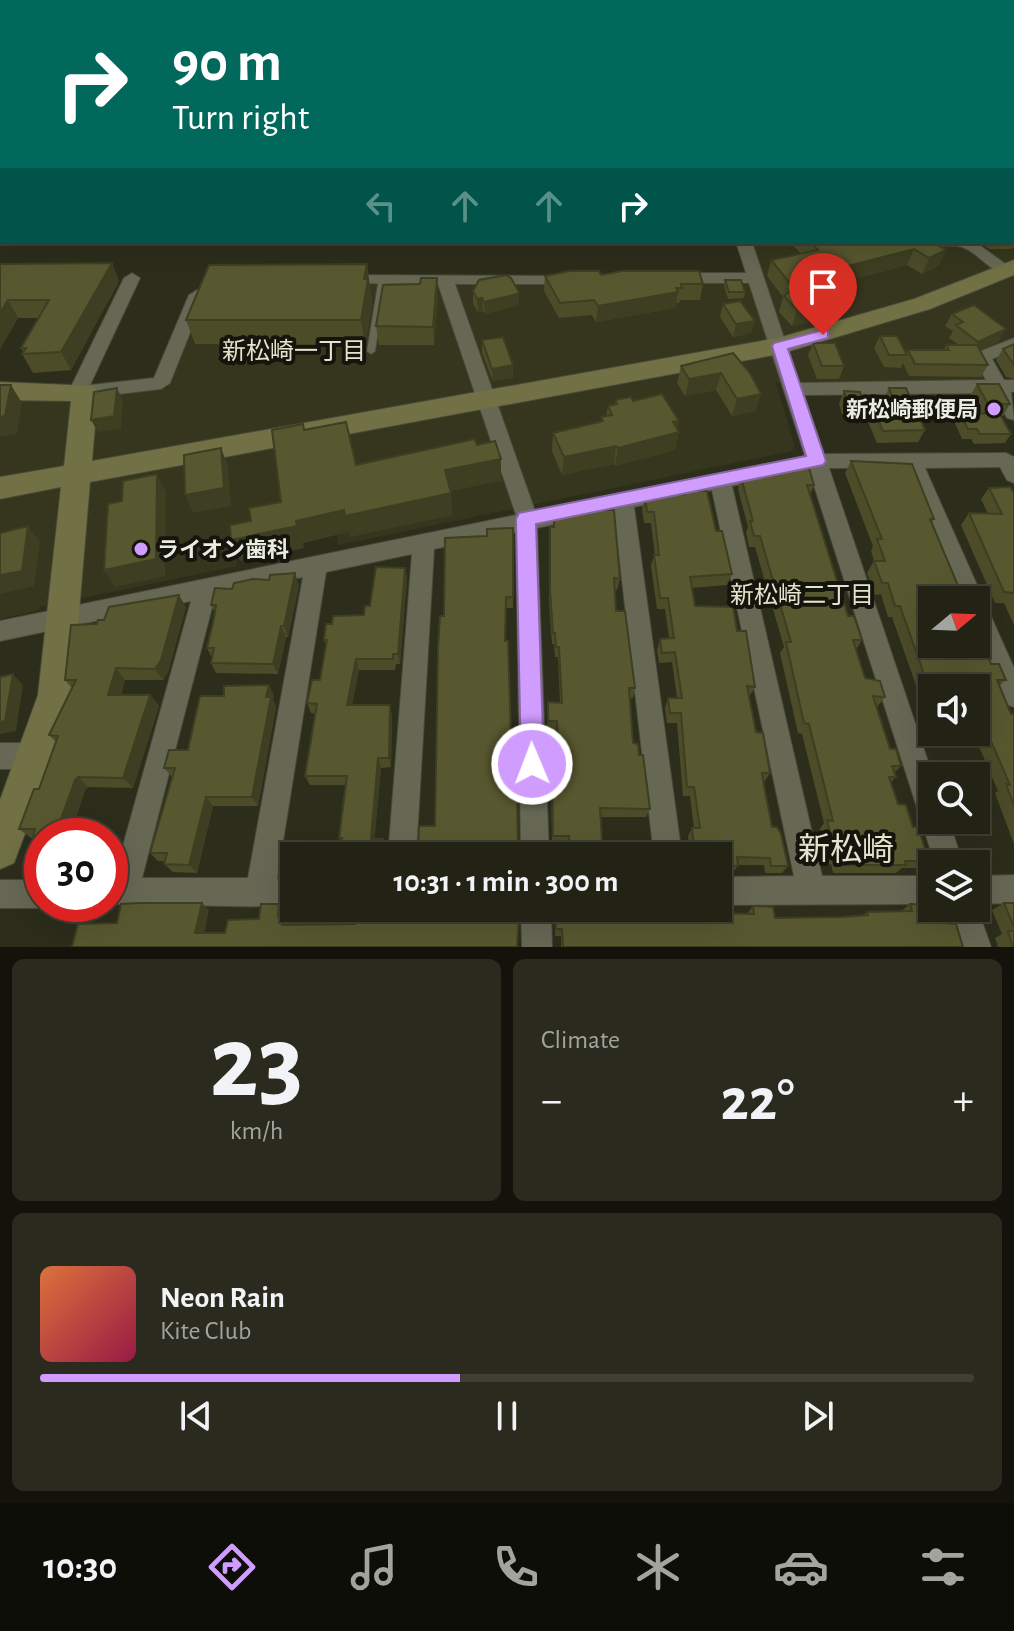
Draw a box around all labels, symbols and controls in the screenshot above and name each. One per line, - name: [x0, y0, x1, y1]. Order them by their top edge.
- icon: right: [40, 32, 144, 136]
- text: 90 m: [172, 35, 282, 91]
- text: Turn right: [172, 100, 309, 136]
- icon: left: [359, 184, 403, 228]
- icon: ahead: [443, 184, 487, 228]
- icon: ahead: [527, 184, 571, 228]
- icon: right: [611, 184, 655, 228]
- pin: [789, 253, 857, 335]
- icon: arrive: [801, 265, 845, 309]
- district label: 新松崎一丁目: [222, 338, 366, 364]
- place label: 新松崎郵便局: [846, 398, 978, 421]
- marker: 新松崎郵便局: [985, 400, 1003, 418]
- place label: ライオン歯科: [157, 538, 289, 561]
- marker: ライオン歯科: [132, 540, 150, 558]
- district label: 新松崎二丁目: [730, 582, 874, 608]
- north arrow: [918, 586, 990, 658]
- map controls: [918, 586, 990, 922]
- button: sound: [918, 674, 990, 746]
- position arrow: [490, 722, 574, 806]
- button: search: [918, 762, 990, 834]
- speed limit sign: 30: [24, 818, 128, 922]
- district label: 新松崎: [798, 833, 894, 866]
- button: layers: [918, 850, 990, 922]
- text: 10:31 · 1 min · 300 m: [393, 867, 619, 897]
- text: 23: [210, 1012, 303, 1116]
- text: Climate: [541, 1027, 620, 1053]
- text: 22°: [720, 1071, 795, 1131]
- text: −: [541, 1079, 562, 1123]
- text: +: [953, 1079, 974, 1123]
- text: km/h: [230, 1118, 283, 1144]
- text: Neon Rain: [160, 1283, 285, 1313]
- text: Kite Club: [160, 1318, 251, 1344]
- icon: previous: [174, 1394, 218, 1438]
- icon: pause: [485, 1394, 529, 1438]
- icon: next: [796, 1394, 840, 1438]
- icon: directions: [204, 1539, 260, 1595]
- icon: music: [346, 1539, 402, 1595]
- icon: phone: [488, 1539, 544, 1595]
- icon: climate: [630, 1539, 686, 1595]
- icon: car: [773, 1539, 829, 1595]
- icon: filters: [915, 1539, 971, 1595]
- text: 10:30: [43, 1549, 117, 1585]

